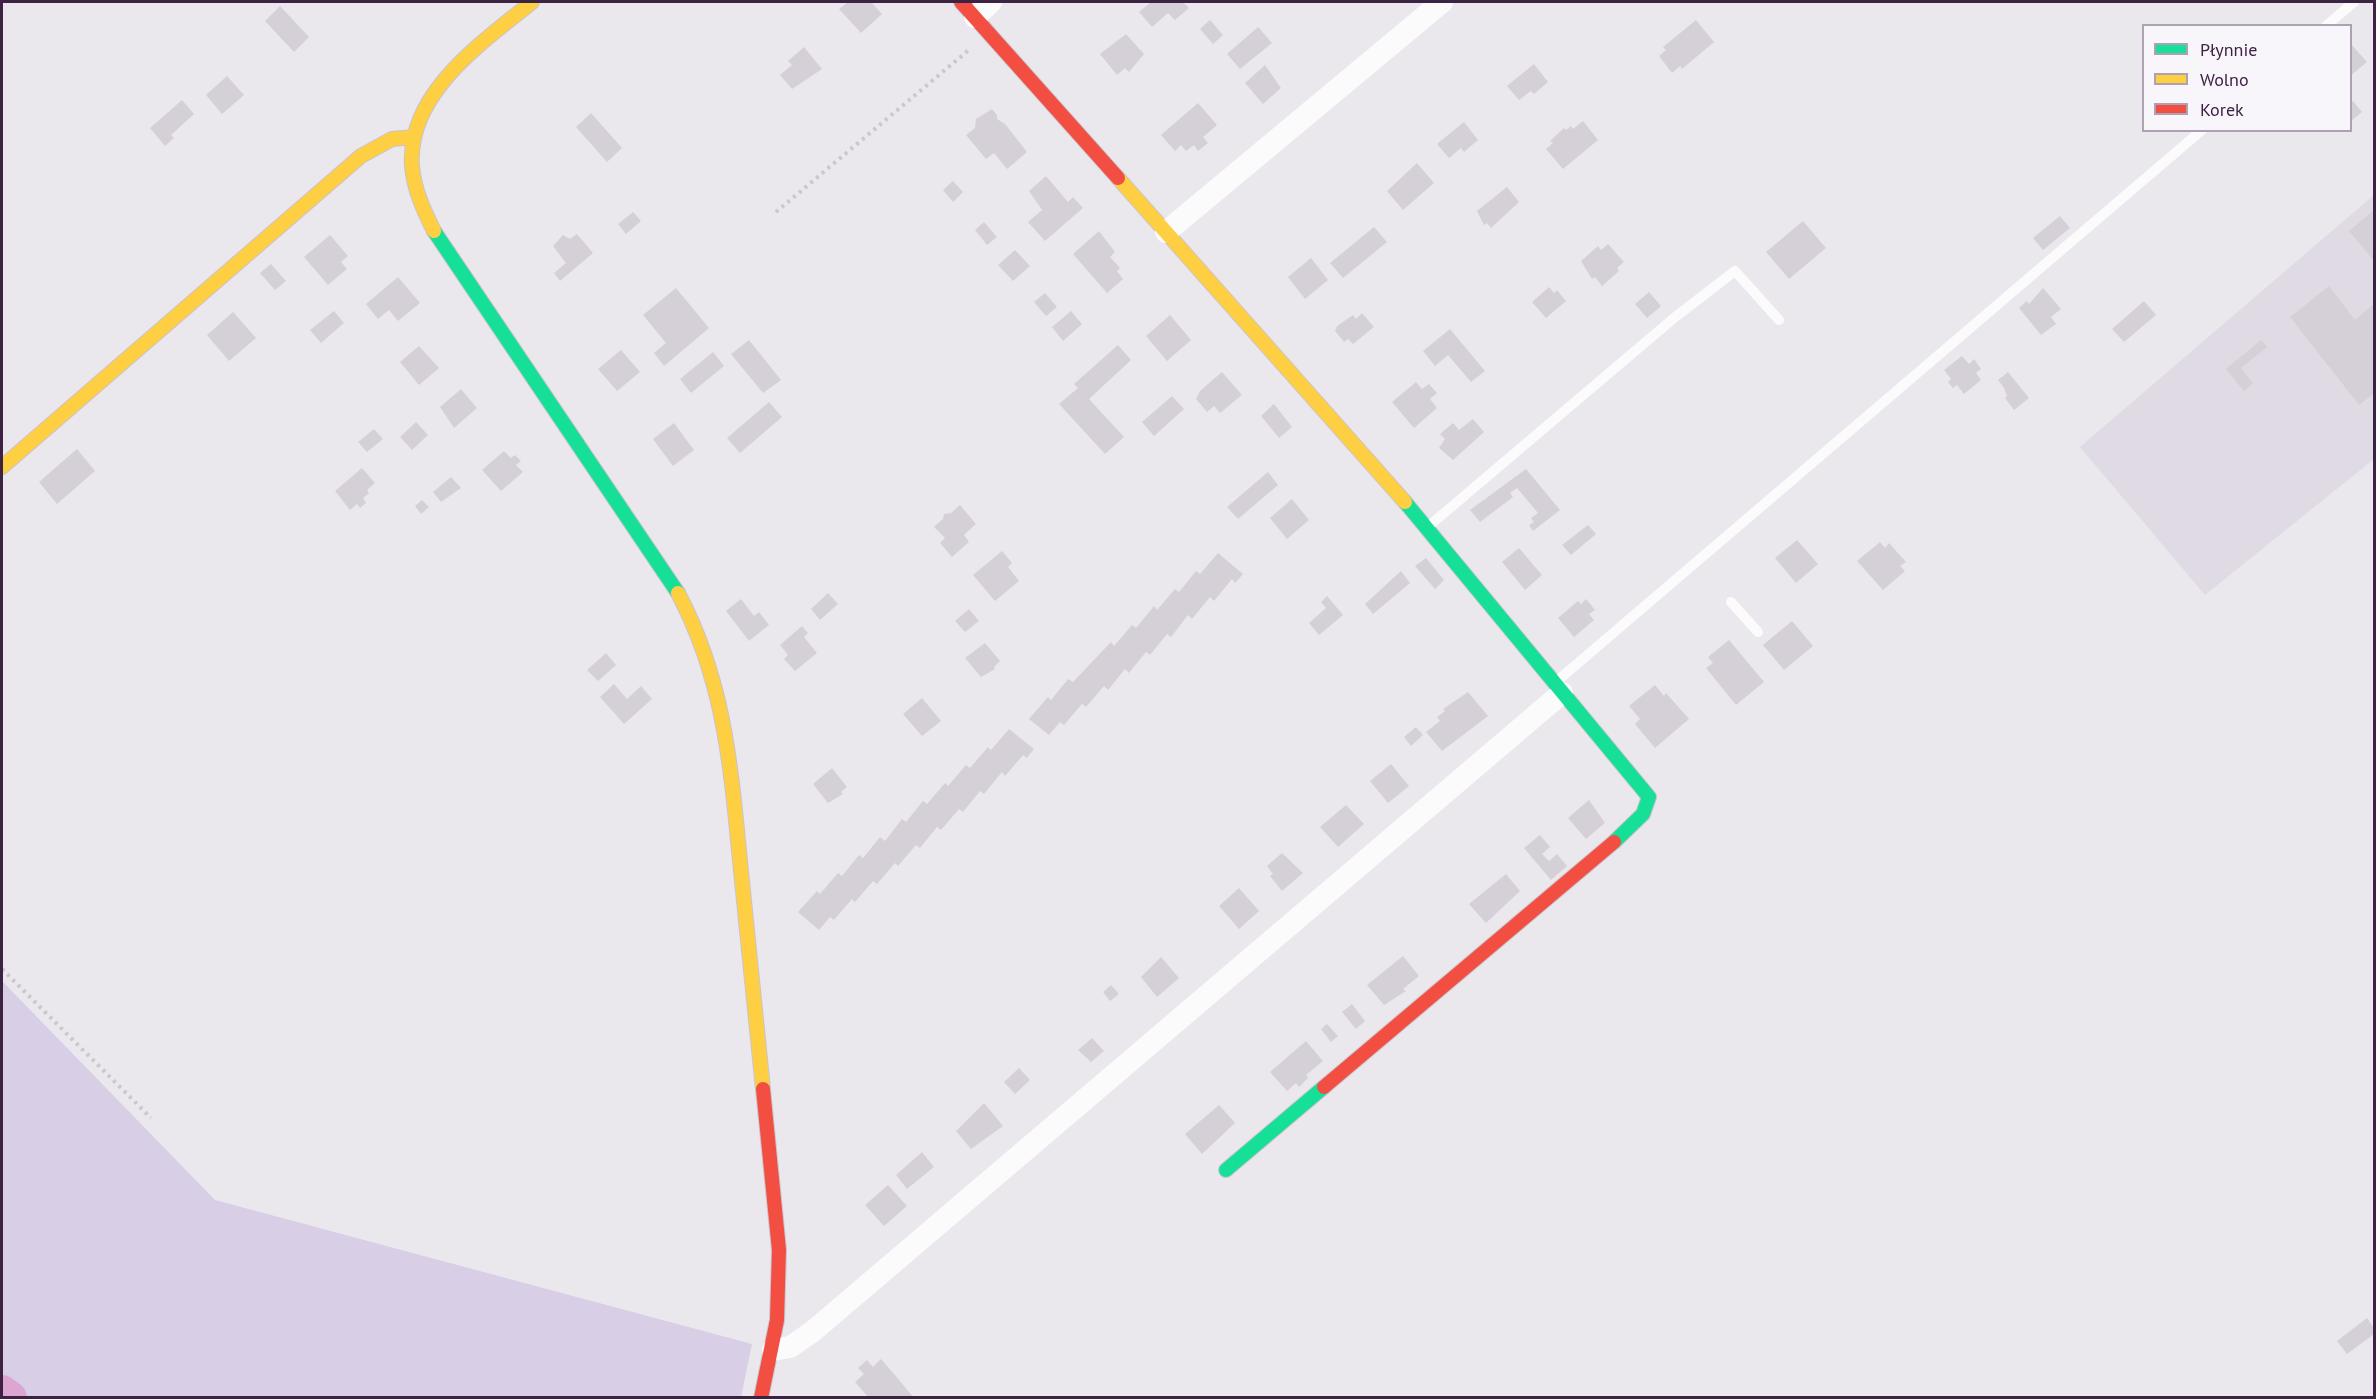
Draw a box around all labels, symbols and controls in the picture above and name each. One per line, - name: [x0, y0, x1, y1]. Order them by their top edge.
- legend: [2142, 24, 2352, 132]
- text: Płynnie: [2200, 38, 2257, 61]
- text: Wolno: [2200, 68, 2249, 91]
- text: Korek: [2200, 98, 2244, 121]

